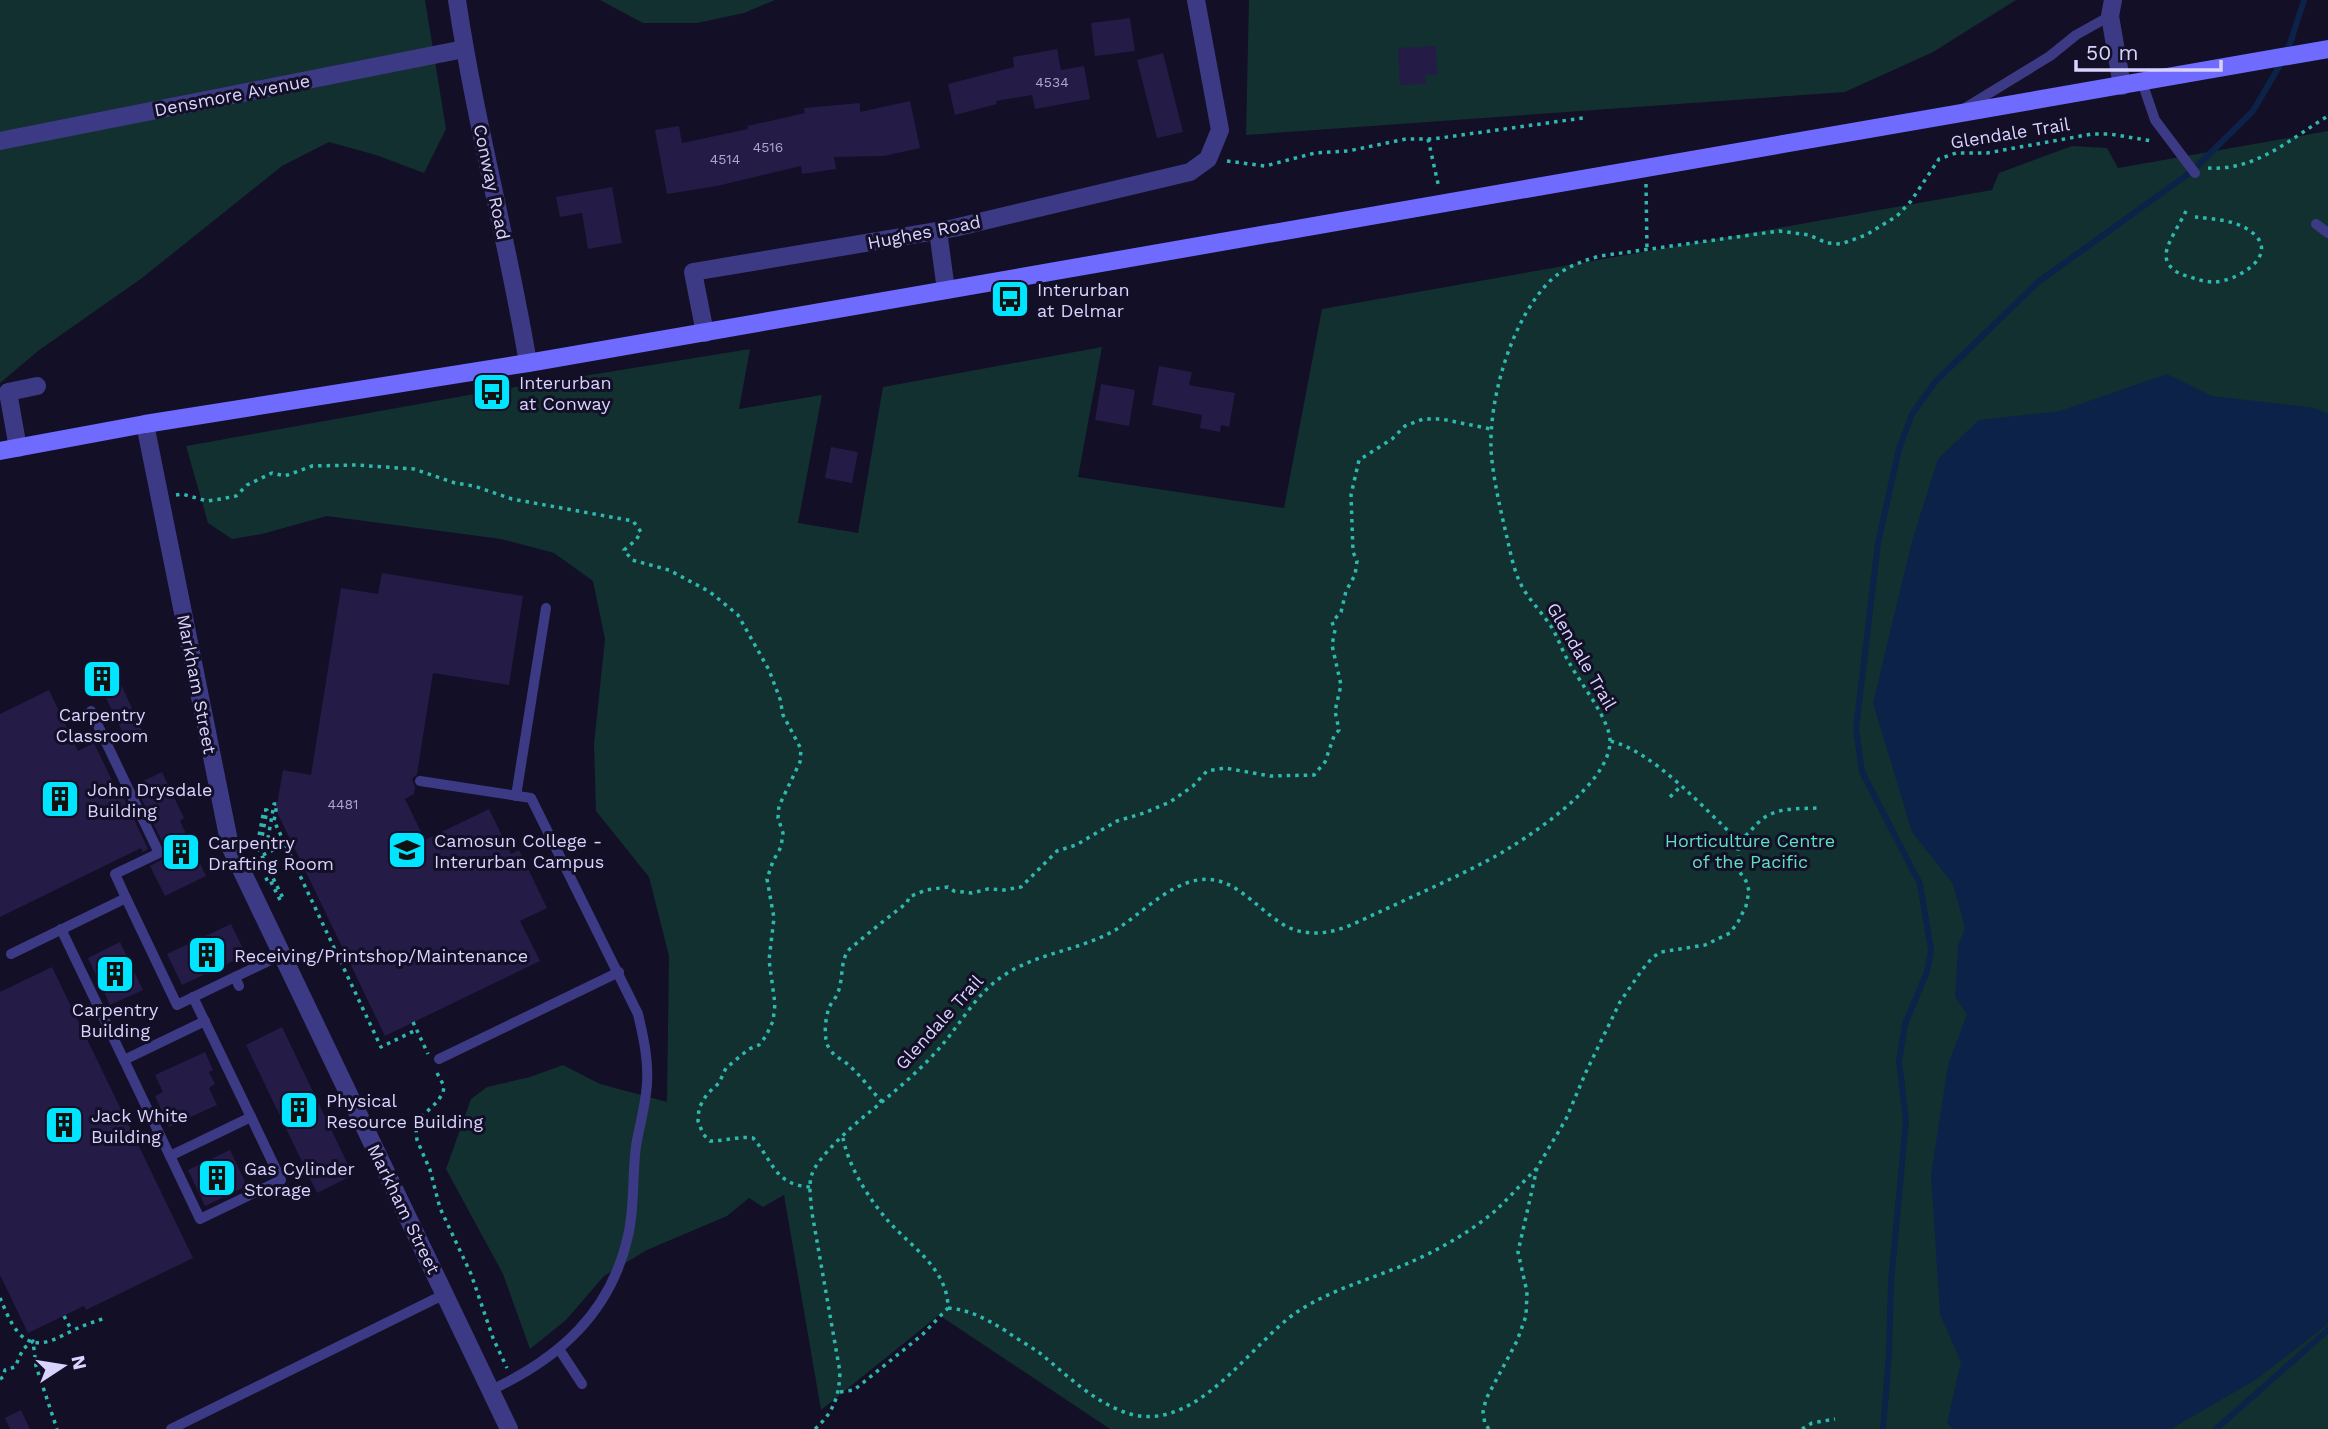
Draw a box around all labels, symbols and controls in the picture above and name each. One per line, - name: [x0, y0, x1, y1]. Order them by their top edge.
- scale bar: [2076, 28, 2221, 72]
- text: 50 m: [2086, 40, 2138, 65]
- street label: Densmore Avenue: [152, 70, 312, 120]
- house number: 4534: [1035, 74, 1069, 90]
- street label: Glendale Trail: [1949, 113, 2072, 153]
- street label: Conway Road: [470, 122, 514, 242]
- house number: 4516: [753, 139, 783, 155]
- house number: 4514: [710, 151, 740, 167]
- street label: Hughes Road: [866, 211, 982, 253]
- bus stop icon: Interurban at Delmar: [989, 278, 1031, 320]
- place label: Interurban at Delmar: [1037, 279, 1130, 321]
- bus stop icon: Interurban at Conway: [471, 371, 513, 413]
- place label: Interurban at Conway: [519, 372, 612, 414]
- street label: Glendale Trail: [1543, 599, 1621, 714]
- street label: Markham Street: [173, 612, 221, 756]
- building icon: Carpentry Classroom: [81, 658, 123, 700]
- place label: Carpentry Classroom: [56, 704, 148, 746]
- building icon: John Drysdale Building: [39, 778, 81, 820]
- place label: John Drysdale Building: [87, 779, 212, 821]
- house number: 4481: [327, 796, 359, 812]
- school or university icon: Camosun College - Interurban Campus: [386, 829, 428, 871]
- place label: Camosun College - Interurban Campus: [434, 830, 604, 872]
- park label: Horticulture Centre of the Pacific: [1665, 830, 1835, 872]
- building icon: Carpentry Drafting Room: [160, 831, 202, 873]
- place label: Carpentry Drafting Room: [208, 832, 334, 874]
- building icon: Receiving/Printshop/Maintenance: [186, 934, 228, 976]
- place label: Receiving/Printshop/Maintenance: [234, 945, 528, 966]
- building icon: Carpentry Building: [94, 953, 136, 995]
- street label: Glendale Trail: [891, 970, 987, 1074]
- place label: Carpentry Building: [72, 999, 159, 1041]
- building icon: Physical Resource Building: [278, 1089, 320, 1131]
- place label: Physical Resource Building: [326, 1090, 483, 1132]
- building icon: Jack White Building: [43, 1104, 85, 1146]
- place label: Jack White Building: [91, 1105, 188, 1147]
- street label: Markham Street: [363, 1141, 445, 1278]
- building icon: Gas Cylinder Storage: [196, 1157, 238, 1199]
- place label: Gas Cylinder Storage: [244, 1158, 355, 1200]
- north arrow: [28, 1331, 98, 1401]
- text: N: [66, 1353, 92, 1372]

